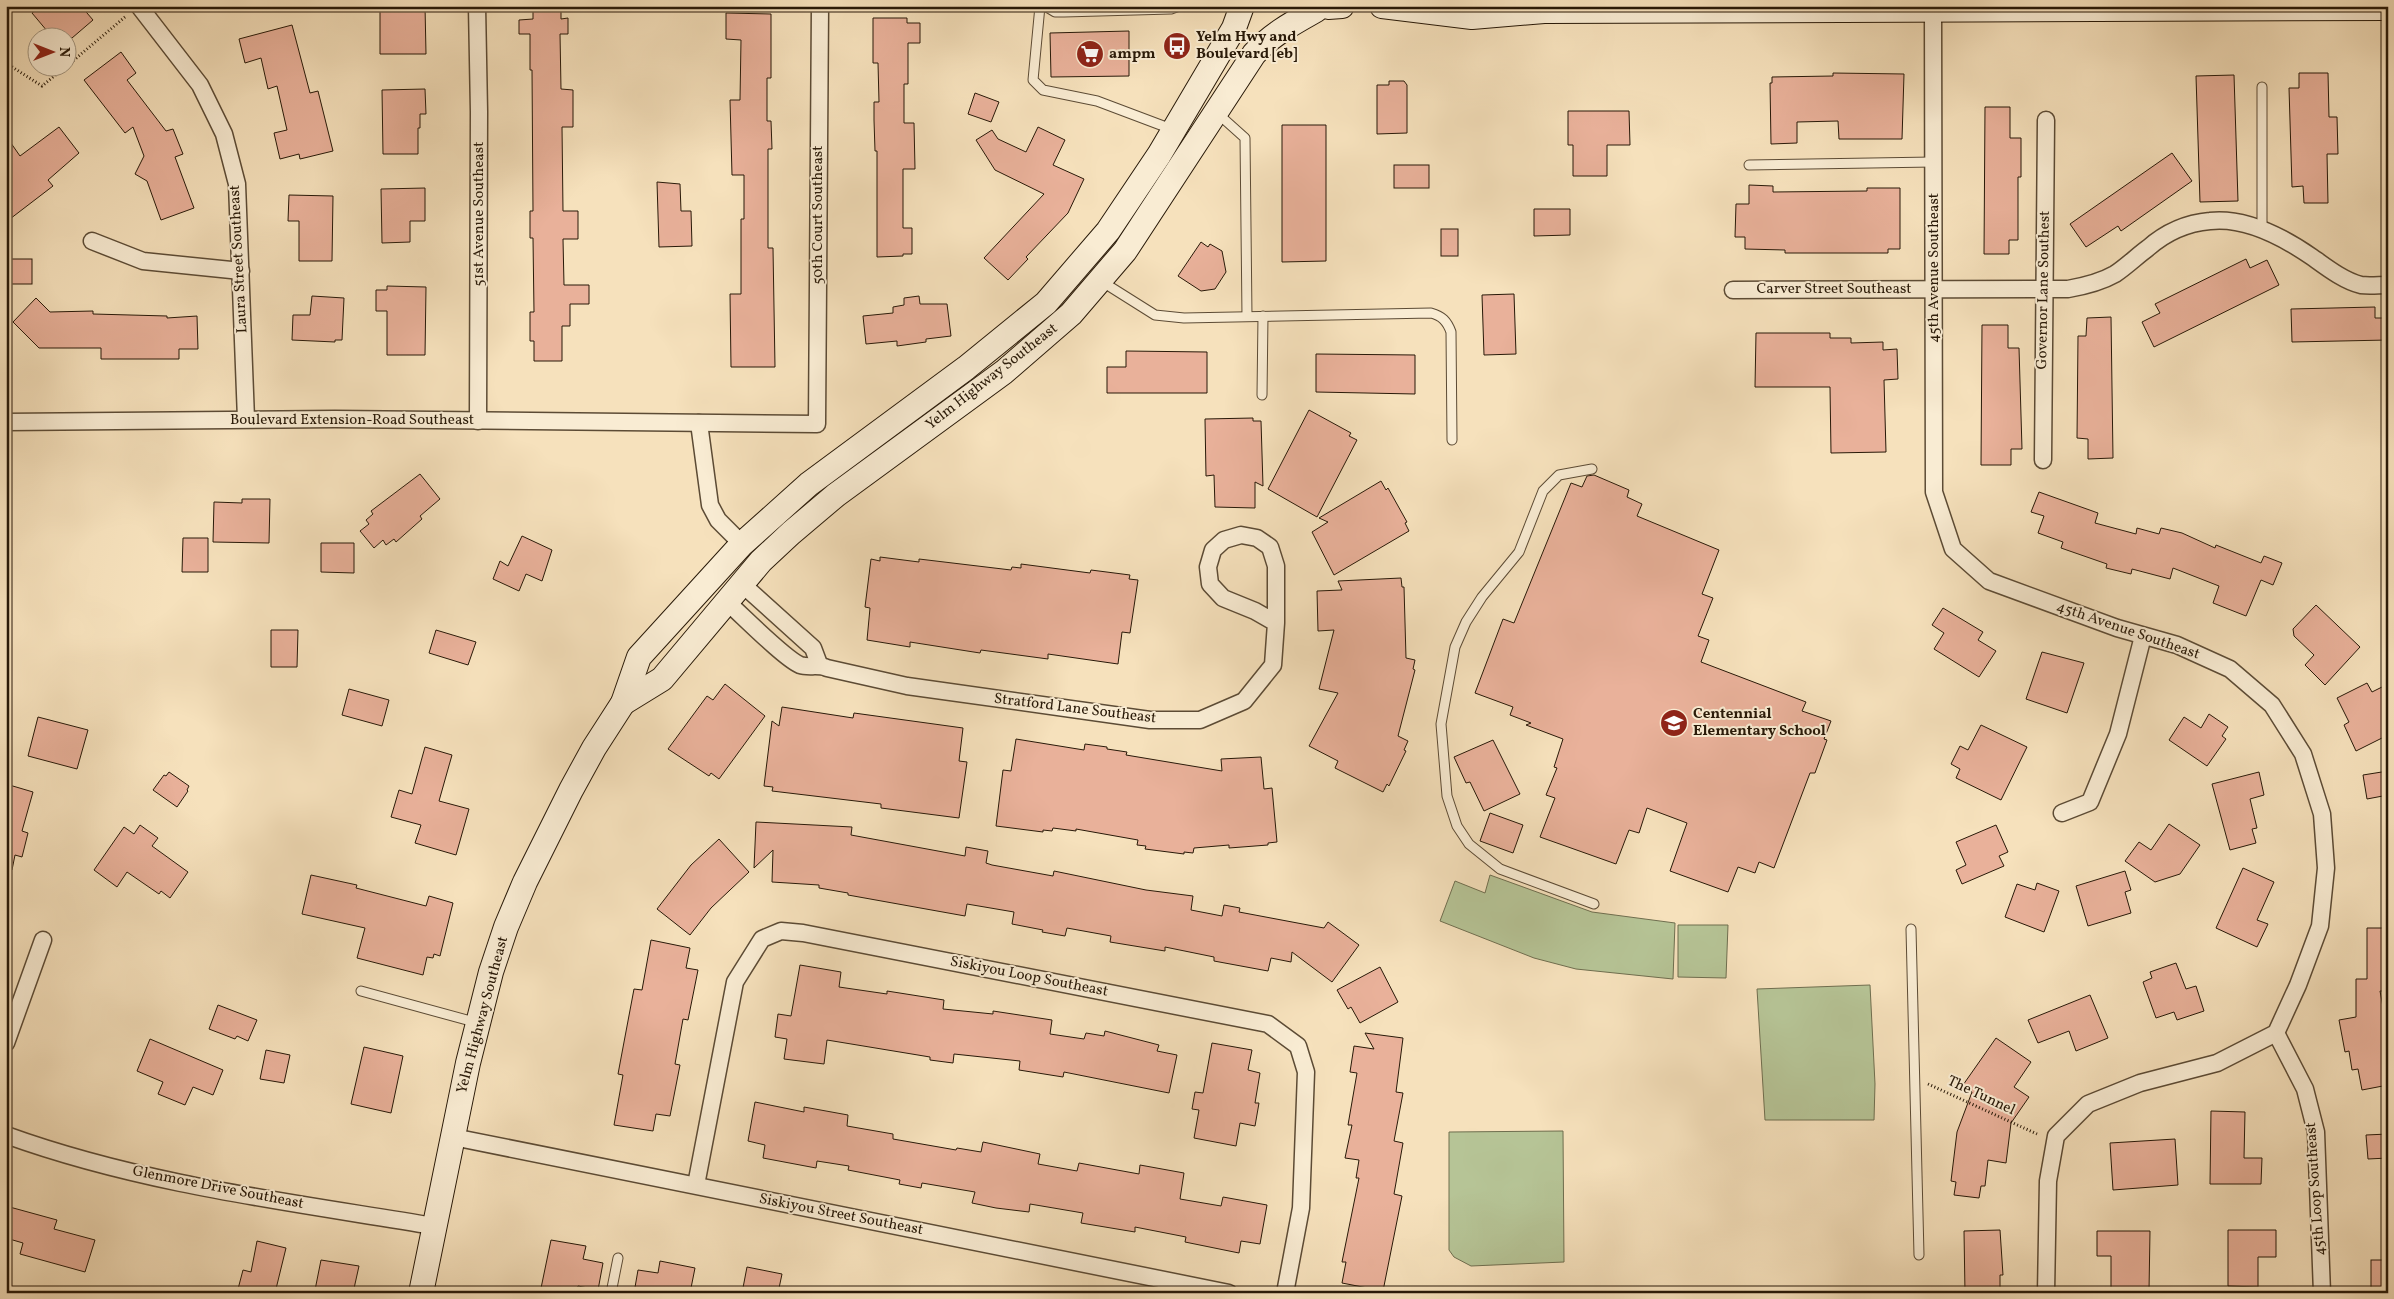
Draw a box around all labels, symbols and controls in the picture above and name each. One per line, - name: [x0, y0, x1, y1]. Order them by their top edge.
- place label: Yelm Hwy and Boulevard [eb]: [1196, 27, 1297, 65]
- north arrow: [28, 28, 78, 78]
- bus stop icon: Yelm Hwy and Boulevard [eb]: [1162, 31, 1192, 61]
- supermarket icon: ampm: [1075, 39, 1105, 69]
- place label: ampm: [1109, 44, 1156, 65]
- text: N: [54, 47, 73, 57]
- street label: 51st Avenue Southeast: [469, 142, 490, 286]
- street label: 50th Court Southeast: [808, 145, 829, 285]
- street label: Laura Street Southeast: [225, 184, 253, 334]
- street label: 45th Avenue Southeast: [1924, 193, 1945, 343]
- street label: Governor Lane Southest: [2032, 210, 2056, 370]
- street label: Carver Street Southeast: [1756, 279, 1912, 300]
- street label: Yelm Highway Southeast: [922, 319, 1062, 435]
- street label: Boulevard Extension-Road Southeast: [230, 410, 474, 431]
- street label: 45th Avenue Southeast: [2054, 597, 2202, 665]
- street label: Stratford Lane Southeast: [993, 689, 1157, 729]
- place label: Centennial Elementary School: [1693, 704, 1826, 742]
- school or university icon: Centennial Elementary School: [1659, 708, 1689, 738]
- street label: Yelm Highway Southeast: [452, 934, 514, 1096]
- street label: Siskiyou Loop Southeast: [948, 951, 1110, 1003]
- street label: The Tunnel: [1943, 1071, 2019, 1121]
- street label: 45th Loop Southeast: [2301, 1121, 2331, 1257]
- street label: Glenmore Drive Southeast: [131, 1161, 305, 1215]
- street label: Siskiyou Street Southeast: [757, 1189, 925, 1241]

